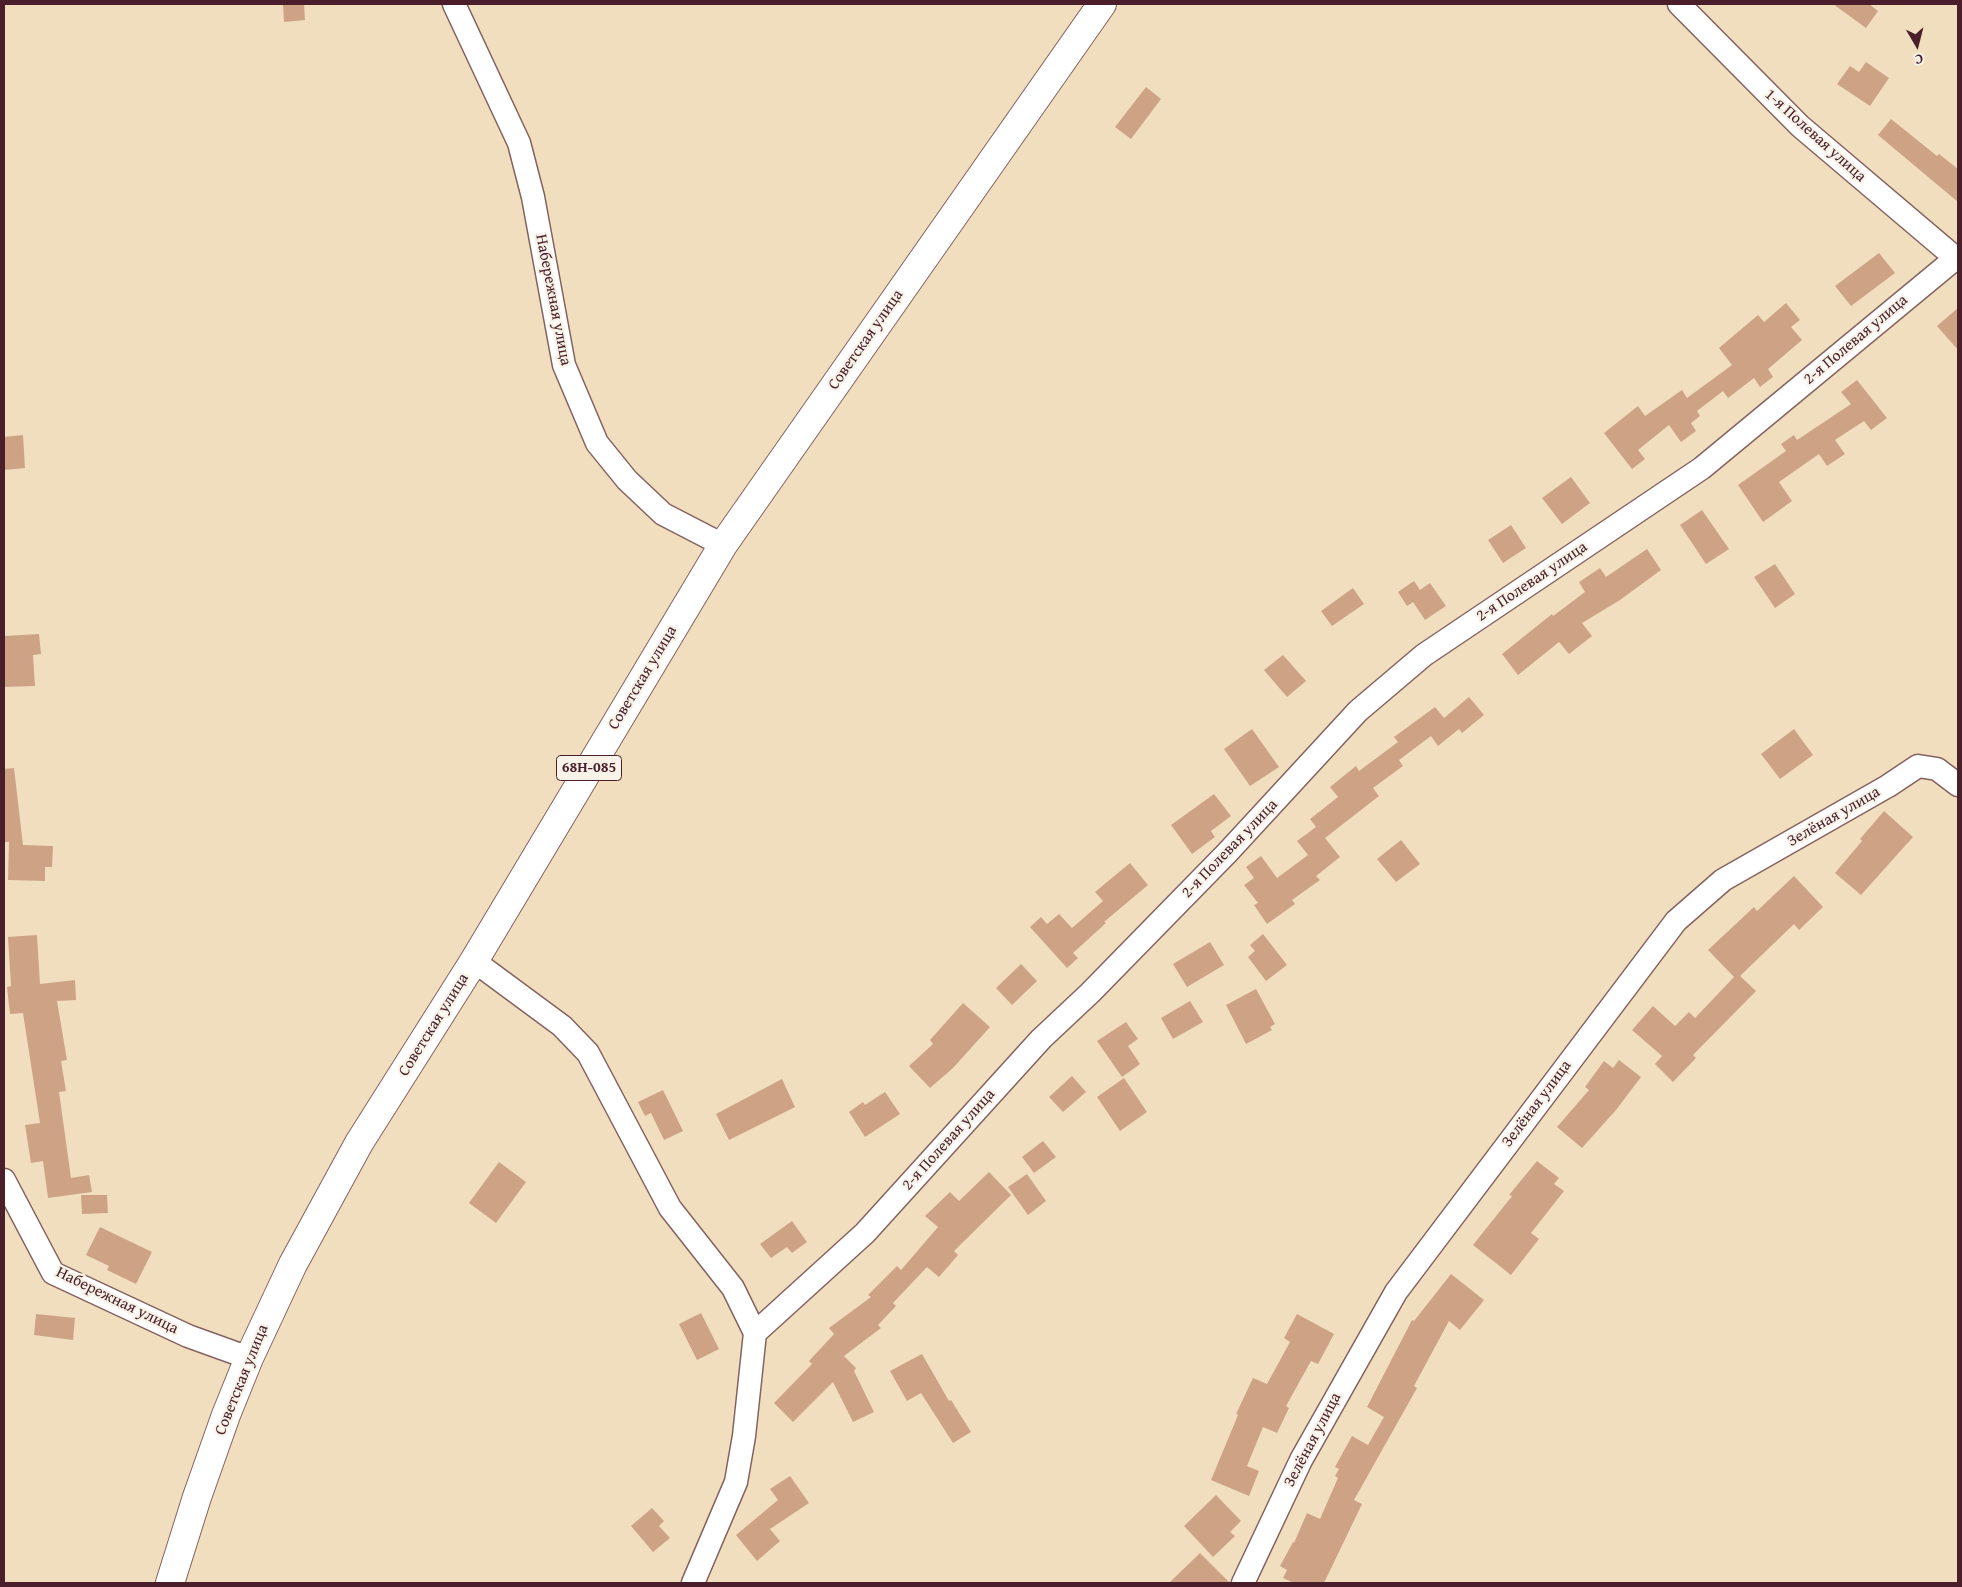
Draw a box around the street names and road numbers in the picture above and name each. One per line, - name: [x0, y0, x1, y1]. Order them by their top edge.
- street label: 1-я Полевая улица: [1760, 85, 1870, 187]
- street label: Набережная улица: [531, 233, 575, 367]
- street label: Советская улица: [824, 286, 908, 394]
- street label: 2-я Полевая улица: [1800, 291, 1912, 389]
- street label: 2-я Полевая улица: [1473, 538, 1591, 626]
- street label: Советская улица: [604, 623, 682, 733]
- road number: 68Н-085: [556, 756, 622, 780]
- street label: Зелёная улица: [1784, 783, 1884, 851]
- street label: 2-я Полевая улица: [1178, 796, 1282, 902]
- street label: Советская улица: [395, 970, 473, 1080]
- street label: Зелёная улица: [1498, 1057, 1576, 1151]
- street label: 2-я Полевая улица: [898, 1085, 1000, 1195]
- street label: Набережная улица: [53, 1263, 181, 1339]
- street label: Советская улица: [211, 1322, 273, 1438]
- street label: Зелёная улица: [1280, 1390, 1346, 1490]

